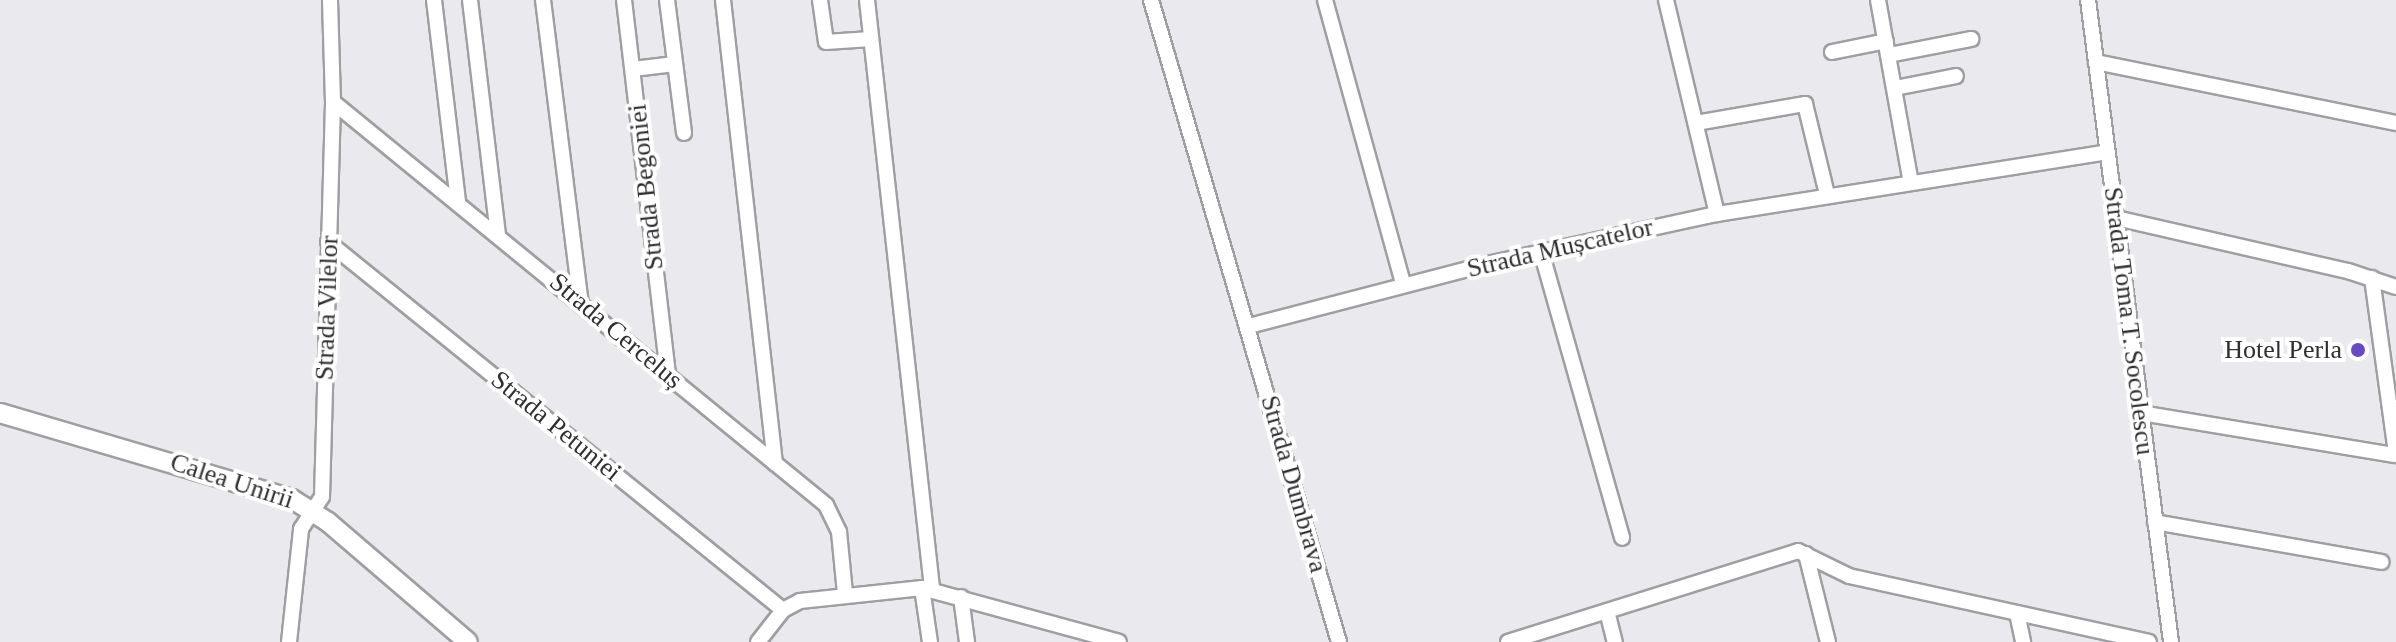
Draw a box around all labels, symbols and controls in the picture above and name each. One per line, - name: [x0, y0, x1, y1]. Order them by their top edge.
- street label: Strada Begoniei: [622, 102, 670, 272]
- street label: Strada Toma T. Socolescu: [2097, 185, 2161, 457]
- street label: Strada Mușcatelor: [1464, 211, 1656, 285]
- street label: Strada Vilelor: [309, 235, 345, 381]
- street label: Strada Cerceluș: [543, 266, 689, 396]
- place label: Hotel Perla: [2224, 334, 2342, 366]
- marker: Hotel Perla: [2349, 341, 2367, 359]
- street label: Strada Petuniei: [485, 364, 627, 488]
- street label: Strada Dumbrava: [1254, 392, 1334, 576]
- street label: Calea Unirii: [166, 446, 298, 516]

